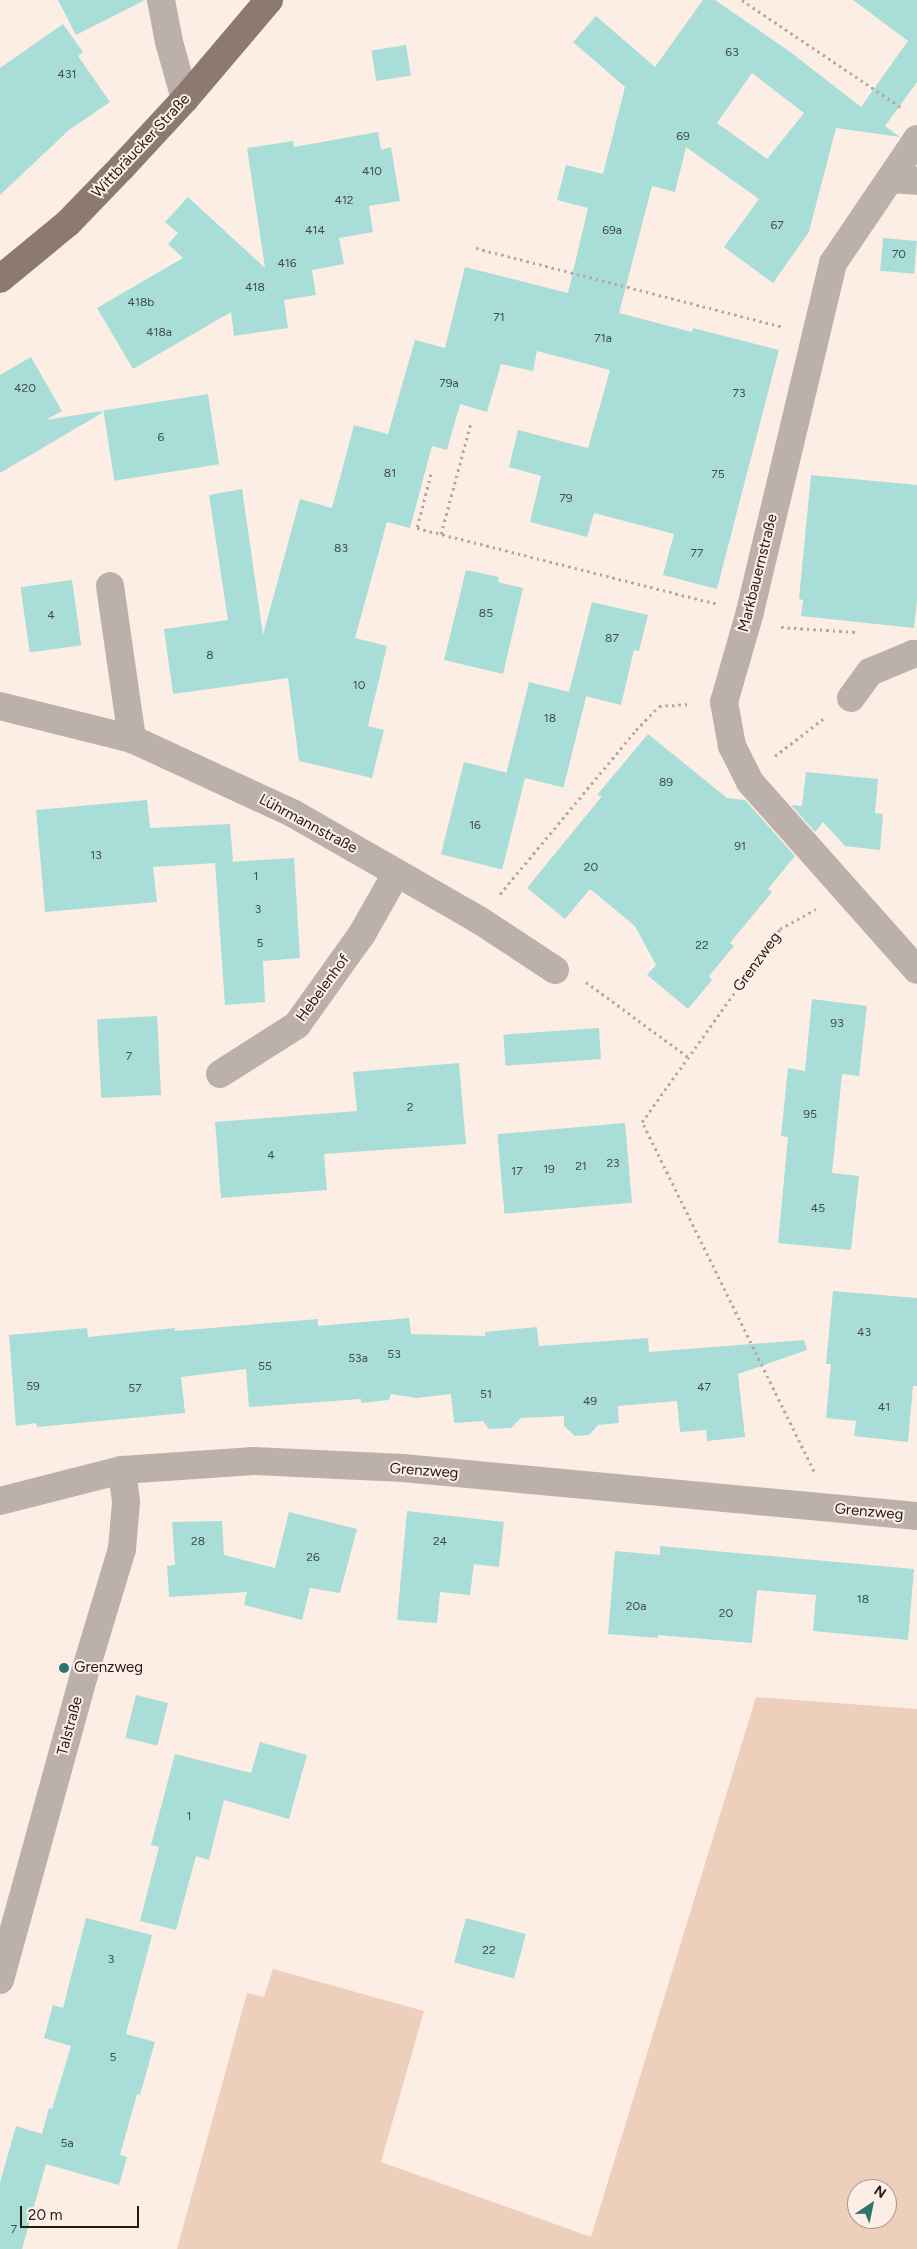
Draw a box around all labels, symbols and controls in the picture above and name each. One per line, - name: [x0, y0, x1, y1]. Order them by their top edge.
- house number: 63: [725, 46, 739, 60]
- house number: 431: [58, 68, 76, 82]
- street label: Wittbräucker Straße: [88, 90, 194, 202]
- house number: 69: [676, 130, 690, 144]
- house number: 410: [362, 165, 382, 179]
- house number: 412: [334, 194, 354, 208]
- house number: 67: [770, 219, 784, 233]
- house number: 414: [305, 224, 325, 238]
- house number: 69a: [602, 224, 622, 238]
- house number: 70: [892, 248, 906, 262]
- house number: 416: [277, 257, 297, 271]
- house number: 418: [245, 281, 265, 295]
- house number: 418b: [128, 296, 154, 310]
- house number: 71: [493, 311, 505, 325]
- house number: 418a: [146, 326, 172, 340]
- house number: 71a: [594, 332, 612, 346]
- house number: 79a: [439, 377, 459, 391]
- house number: 420: [14, 382, 36, 396]
- house number: 73: [733, 387, 745, 401]
- house number: 6: [158, 431, 164, 445]
- house number: 81: [384, 467, 396, 481]
- house number: 75: [711, 468, 725, 482]
- house number: 79: [559, 492, 573, 506]
- street label: Markbauernstraße: [735, 512, 781, 634]
- house number: 83: [334, 542, 348, 556]
- house number: 77: [691, 547, 703, 561]
- house number: 85: [479, 607, 493, 621]
- house number: 4: [47, 609, 55, 623]
- house number: 87: [605, 632, 619, 646]
- house number: 8: [206, 649, 214, 663]
- house number: 10: [353, 679, 365, 693]
- house number: 18: [544, 712, 556, 726]
- house number: 89: [659, 776, 673, 790]
- street label: Lührmannstraße: [256, 791, 360, 857]
- house number: 16: [469, 819, 481, 833]
- house number: 91: [734, 840, 746, 854]
- house number: 13: [90, 849, 102, 863]
- house number: 20: [584, 861, 598, 875]
- house number: 1: [254, 870, 258, 884]
- house number: 3: [255, 903, 261, 917]
- street label: Grenzweg: [729, 929, 785, 995]
- house number: 5: [257, 937, 263, 951]
- house number: 22: [695, 939, 709, 953]
- street label: Hebelenhof: [293, 951, 353, 1025]
- house number: 93: [830, 1017, 844, 1031]
- house number: 7: [126, 1050, 132, 1064]
- house number: 2: [407, 1101, 413, 1115]
- house number: 95: [803, 1108, 817, 1122]
- house number: 4: [267, 1149, 275, 1163]
- house number: 23: [606, 1157, 620, 1171]
- house number: 21: [575, 1160, 587, 1174]
- house number: 19: [543, 1163, 555, 1177]
- house number: 17: [511, 1165, 523, 1179]
- house number: 45: [811, 1202, 825, 1216]
- house number: 43: [857, 1326, 871, 1340]
- house number: 53: [387, 1348, 401, 1362]
- house number: 53a: [348, 1352, 368, 1366]
- house number: 55: [258, 1360, 272, 1374]
- house number: 59: [26, 1380, 40, 1394]
- house number: 47: [697, 1381, 711, 1395]
- house number: 57: [128, 1382, 142, 1396]
- house number: 51: [480, 1388, 492, 1402]
- house number: 49: [583, 1395, 597, 1409]
- house number: 41: [878, 1401, 890, 1415]
- street label: Grenzweg: [389, 1460, 459, 1482]
- street label: Grenzweg: [834, 1500, 904, 1524]
- house number: 28: [191, 1535, 205, 1549]
- house number: 24: [433, 1535, 447, 1549]
- house number: 26: [306, 1551, 320, 1565]
- house number: 18: [857, 1593, 869, 1607]
- house number: 20a: [626, 1600, 646, 1614]
- house number: 20: [719, 1607, 733, 1621]
- place label: Grenzweg: [74, 1659, 143, 1677]
- marker: Grenzweg: [58, 1662, 70, 1674]
- street label: Talstraße: [53, 1695, 87, 1757]
- house number: 1: [187, 1810, 191, 1824]
- house number: 22: [482, 1944, 496, 1958]
- house number: 3: [108, 1953, 114, 1967]
- house number: 5: [110, 2051, 116, 2065]
- house number: 5a: [60, 2137, 74, 2151]
- north arrow: [847, 2179, 897, 2229]
- text: N: [871, 2182, 889, 2202]
- scale bar: [22, 2196, 141, 2228]
- text: 20 m: [28, 2206, 62, 2224]
- house number: 7: [11, 2223, 17, 2237]

